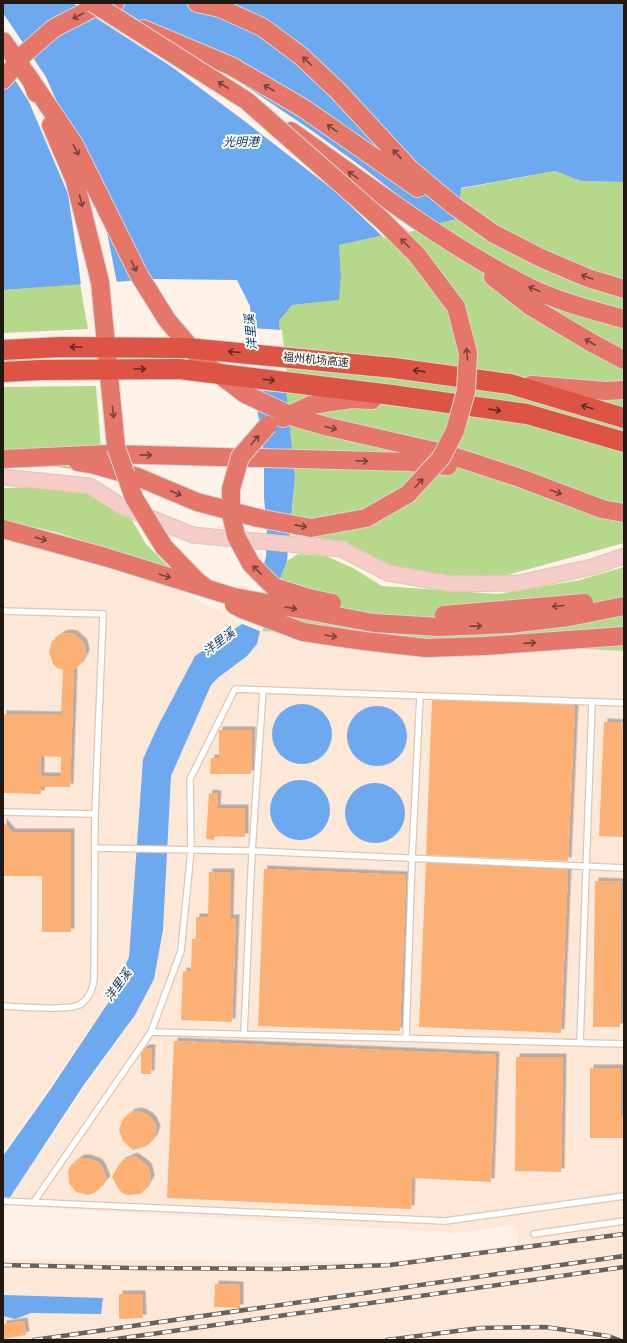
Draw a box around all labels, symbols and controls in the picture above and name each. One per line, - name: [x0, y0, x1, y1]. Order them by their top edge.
- one-way arrow: [72, 13, 84, 20]
- one-way arrow: [302, 56, 312, 66]
- one-way arrow: [217, 81, 228, 89]
- one-way arrow: [263, 84, 275, 92]
- one-way arrow: [327, 124, 338, 132]
- water label: 光明港: [223, 135, 261, 149]
- one-way arrow: [73, 144, 81, 156]
- one-way arrow: [393, 150, 402, 160]
- one-way arrow: [348, 171, 359, 179]
- one-way arrow: [77, 195, 85, 208]
- one-way arrow: [400, 238, 410, 248]
- one-way arrow: [131, 260, 139, 272]
- one-way arrow: [581, 273, 593, 281]
- one-way arrow: [529, 285, 541, 292]
- water label: 洋里溪: [242, 311, 260, 351]
- one-way arrow: [584, 337, 596, 345]
- one-way arrow: [70, 343, 83, 351]
- one-way arrow: [464, 348, 471, 361]
- one-way arrow: [228, 349, 241, 356]
- street label: 福州机场高速: [283, 351, 349, 369]
- one-way arrow: [133, 365, 146, 373]
- one-way arrow: [413, 367, 426, 375]
- one-way arrow: [262, 376, 275, 384]
- one-way arrow: [580, 403, 593, 410]
- one-way arrow: [109, 405, 117, 418]
- one-way arrow: [488, 406, 501, 414]
- one-way arrow: [324, 424, 337, 432]
- one-way arrow: [250, 435, 259, 445]
- one-way arrow: [139, 452, 152, 459]
- one-way arrow: [355, 457, 368, 465]
- one-way arrow: [414, 477, 423, 488]
- one-way arrow: [550, 488, 562, 496]
- one-way arrow: [169, 489, 181, 497]
- one-way arrow: [294, 522, 307, 530]
- one-way arrow: [34, 536, 47, 544]
- one-way arrow: [252, 565, 262, 575]
- one-way arrow: [159, 573, 172, 580]
- one-way arrow: [552, 602, 565, 609]
- one-way arrow: [284, 604, 297, 612]
- one-way arrow: [469, 622, 482, 629]
- water label: 洋里溪: [200, 624, 239, 658]
- one-way arrow: [324, 632, 337, 640]
- one-way arrow: [523, 640, 536, 647]
- water label: 洋里溪: [102, 965, 135, 1004]

